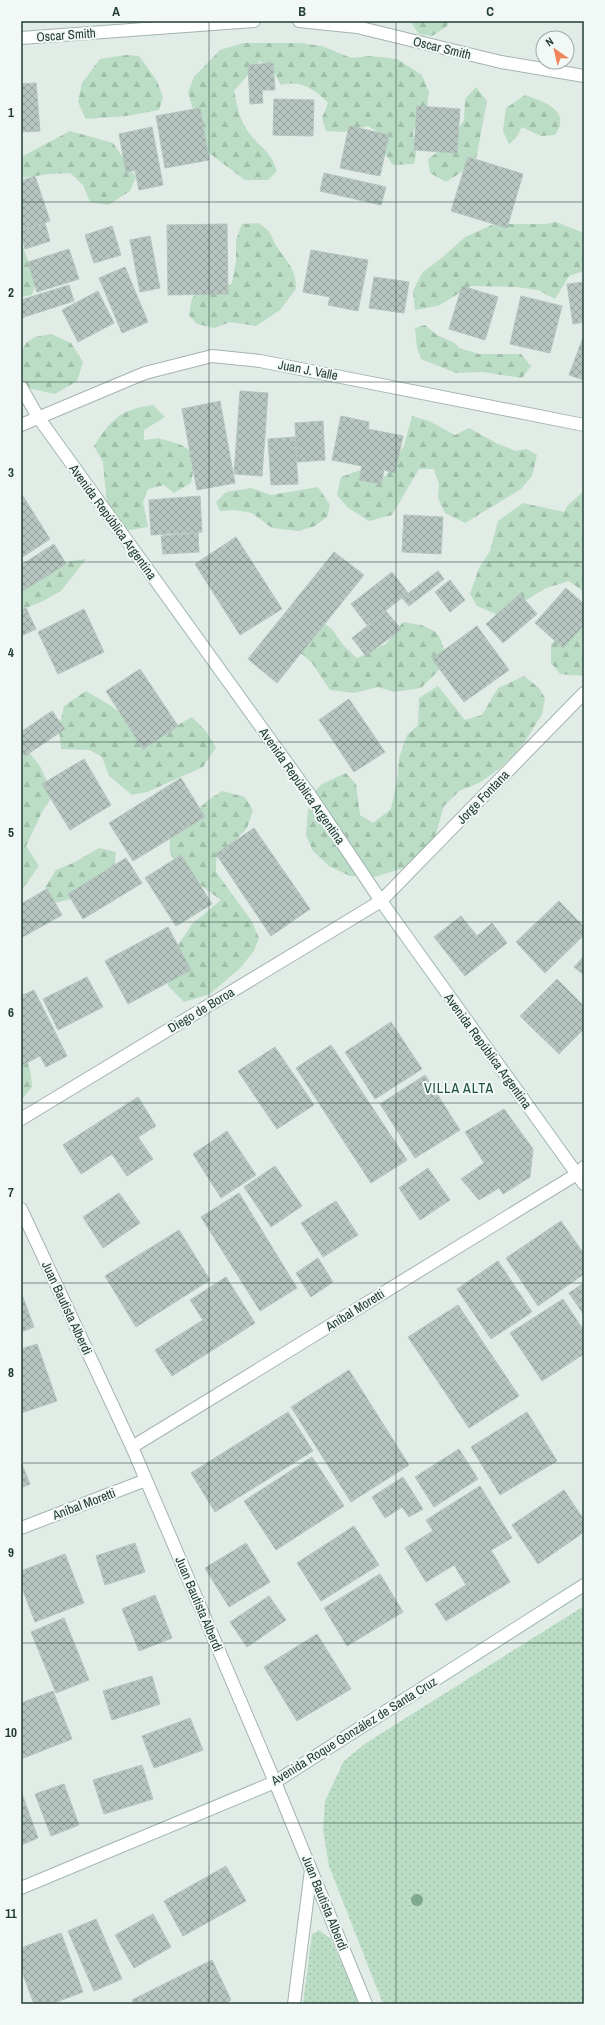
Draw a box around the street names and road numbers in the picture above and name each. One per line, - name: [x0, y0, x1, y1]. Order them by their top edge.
- street label: Oscar Smith: [36, 24, 96, 46]
- street label: Oscar Smith: [411, 33, 473, 63]
- street label: Juan J. Valle: [277, 356, 339, 384]
- street label: Avenida República Argentina: [65, 460, 161, 583]
- street label: Avenida República Argentina: [255, 724, 349, 848]
- street label: Jorge Fontana: [453, 767, 513, 827]
- street label: Diego de Boroa: [165, 983, 237, 1037]
- street label: Avenida República Argentina: [440, 989, 536, 1112]
- street label: Juan Bautista Alberdi: [38, 1258, 96, 1358]
- street label: Aníbal Moretti: [322, 1285, 388, 1335]
- street label: Aníbal Moretti: [49, 1484, 118, 1524]
- street label: Juan Bautista Alberdi: [171, 1554, 227, 1654]
- street label: Avenida Roque González de Santa Cruz: [267, 1673, 440, 1790]
- street label: Juan Bautista Alberdi: [298, 1853, 352, 1953]

